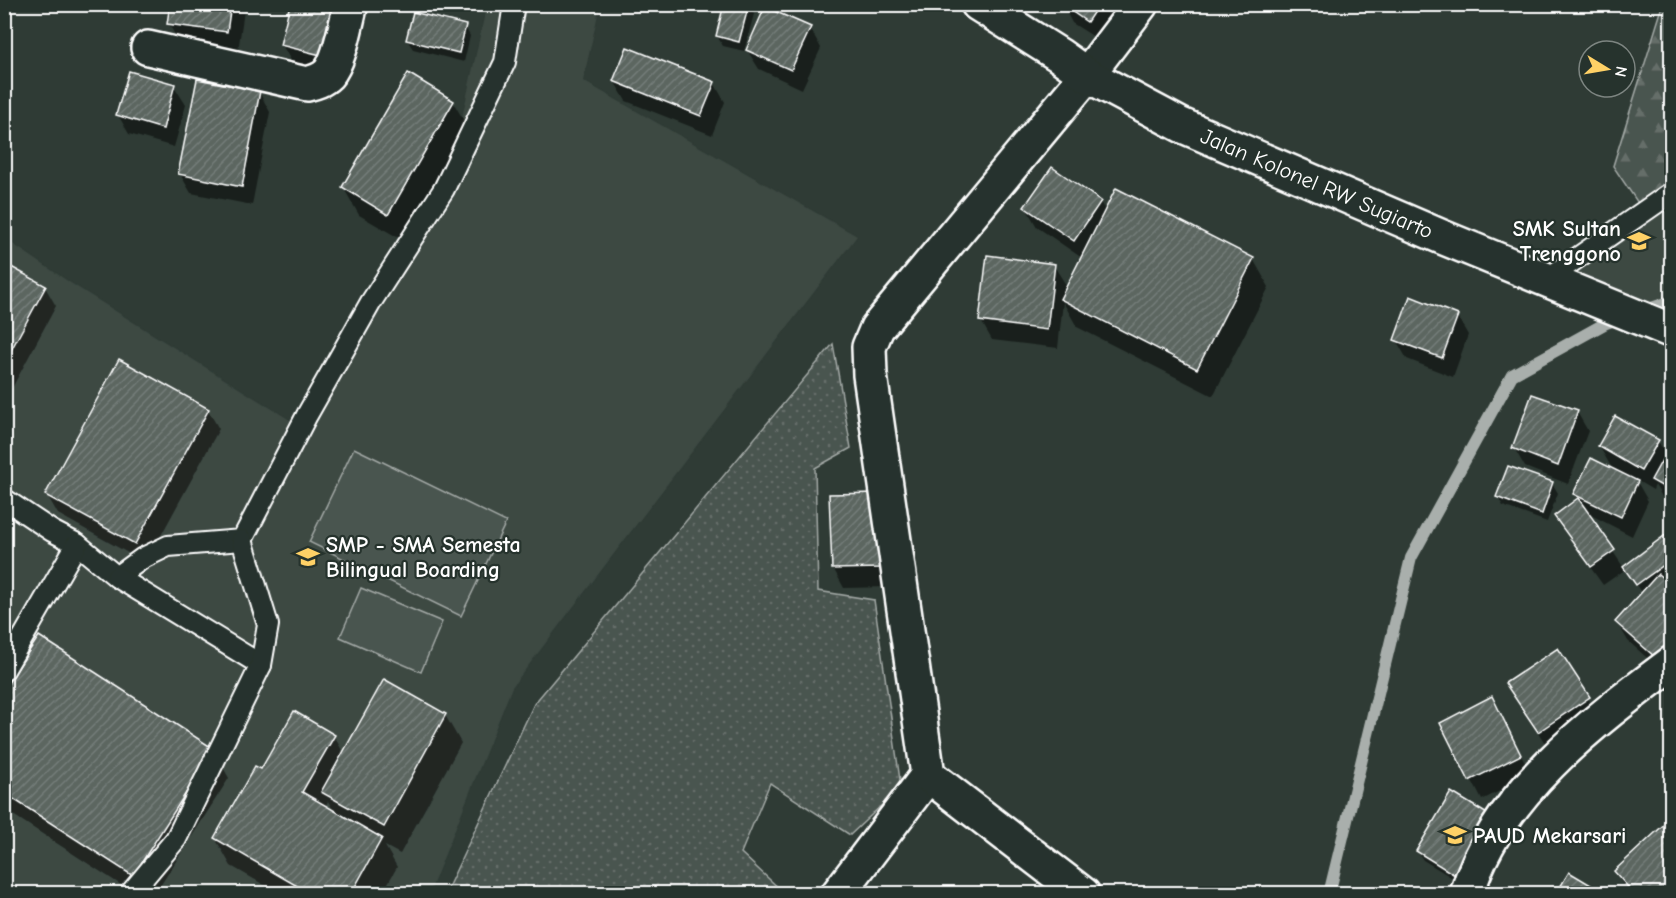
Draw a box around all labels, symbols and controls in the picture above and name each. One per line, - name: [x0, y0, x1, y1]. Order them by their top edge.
- north arrow: [1577, 39, 1637, 99]
- text: N: [1611, 65, 1631, 79]
- street label: Jalan Kolonel RW Sugiarto: [1197, 123, 1437, 245]
- place label: SMK Sultan Trenggono: [1513, 216, 1621, 267]
- school or university icon: SMK Sultan Trenggono: [1626, 228, 1652, 254]
- place label: SMP - SMA Semesta Bilingual Boarding: [326, 532, 521, 583]
- school or university icon: SMP - SMA Semesta Bilingual Boarding: [295, 544, 321, 570]
- school or university icon: PAUD Mekarsari: [1442, 822, 1468, 848]
- place label: PAUD Mekarsari: [1473, 823, 1626, 849]

